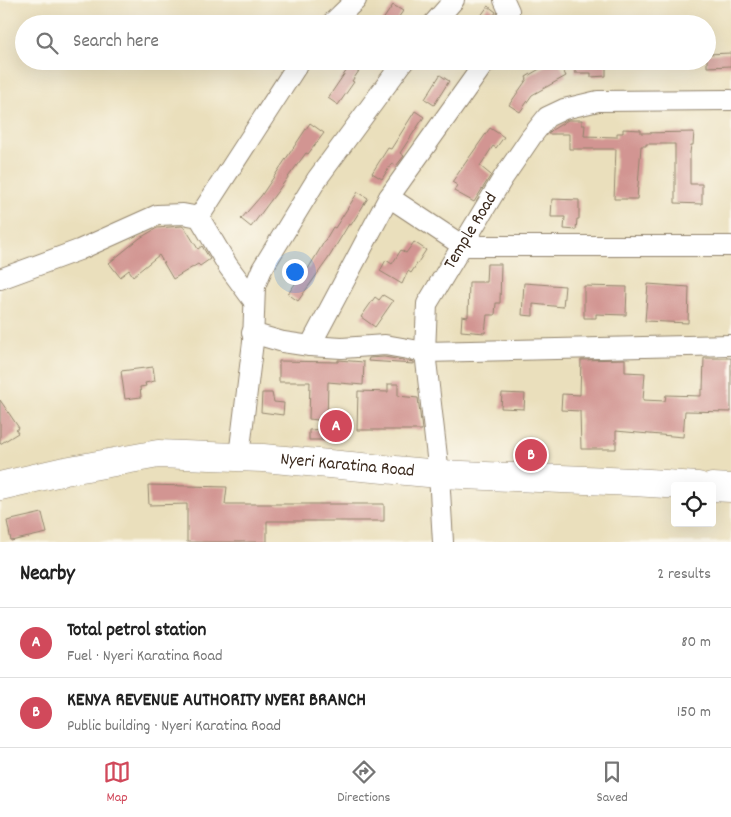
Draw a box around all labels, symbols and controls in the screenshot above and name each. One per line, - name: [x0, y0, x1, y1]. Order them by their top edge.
- search box: [15, 15, 716, 70]
- icon: search: [33, 29, 61, 57]
- text: Search here: [73, 29, 159, 56]
- street label: Temple Road: [438, 188, 504, 274]
- your location: [282, 259, 308, 285]
- pin: A: [320, 407, 352, 445]
- pin: B: [515, 436, 547, 474]
- street label: Nyeri Karatina Road: [279, 447, 416, 484]
- map controls: [671, 482, 716, 527]
- button: locate: [671, 482, 716, 527]
- text: Nearby: [20, 560, 75, 590]
- text: 2 results: [657, 563, 711, 586]
- text: Total petrol station: [67, 618, 206, 645]
- text: A: [32, 631, 40, 654]
- text: 80 m: [681, 631, 711, 654]
- text: Fuel · Nyeri Karatina Road: [67, 645, 222, 668]
- text: KENYA REVENUE AUTHORITY NYERI BRANCH: [67, 688, 366, 715]
- text: B: [32, 701, 40, 724]
- text: 150 m: [677, 701, 711, 724]
- text: Public building · Nyeri Karatina Road: [67, 715, 281, 738]
- tab: Map: [103, 758, 131, 808]
- tab: Directions: [337, 758, 390, 808]
- tab: Saved: [597, 758, 628, 808]

